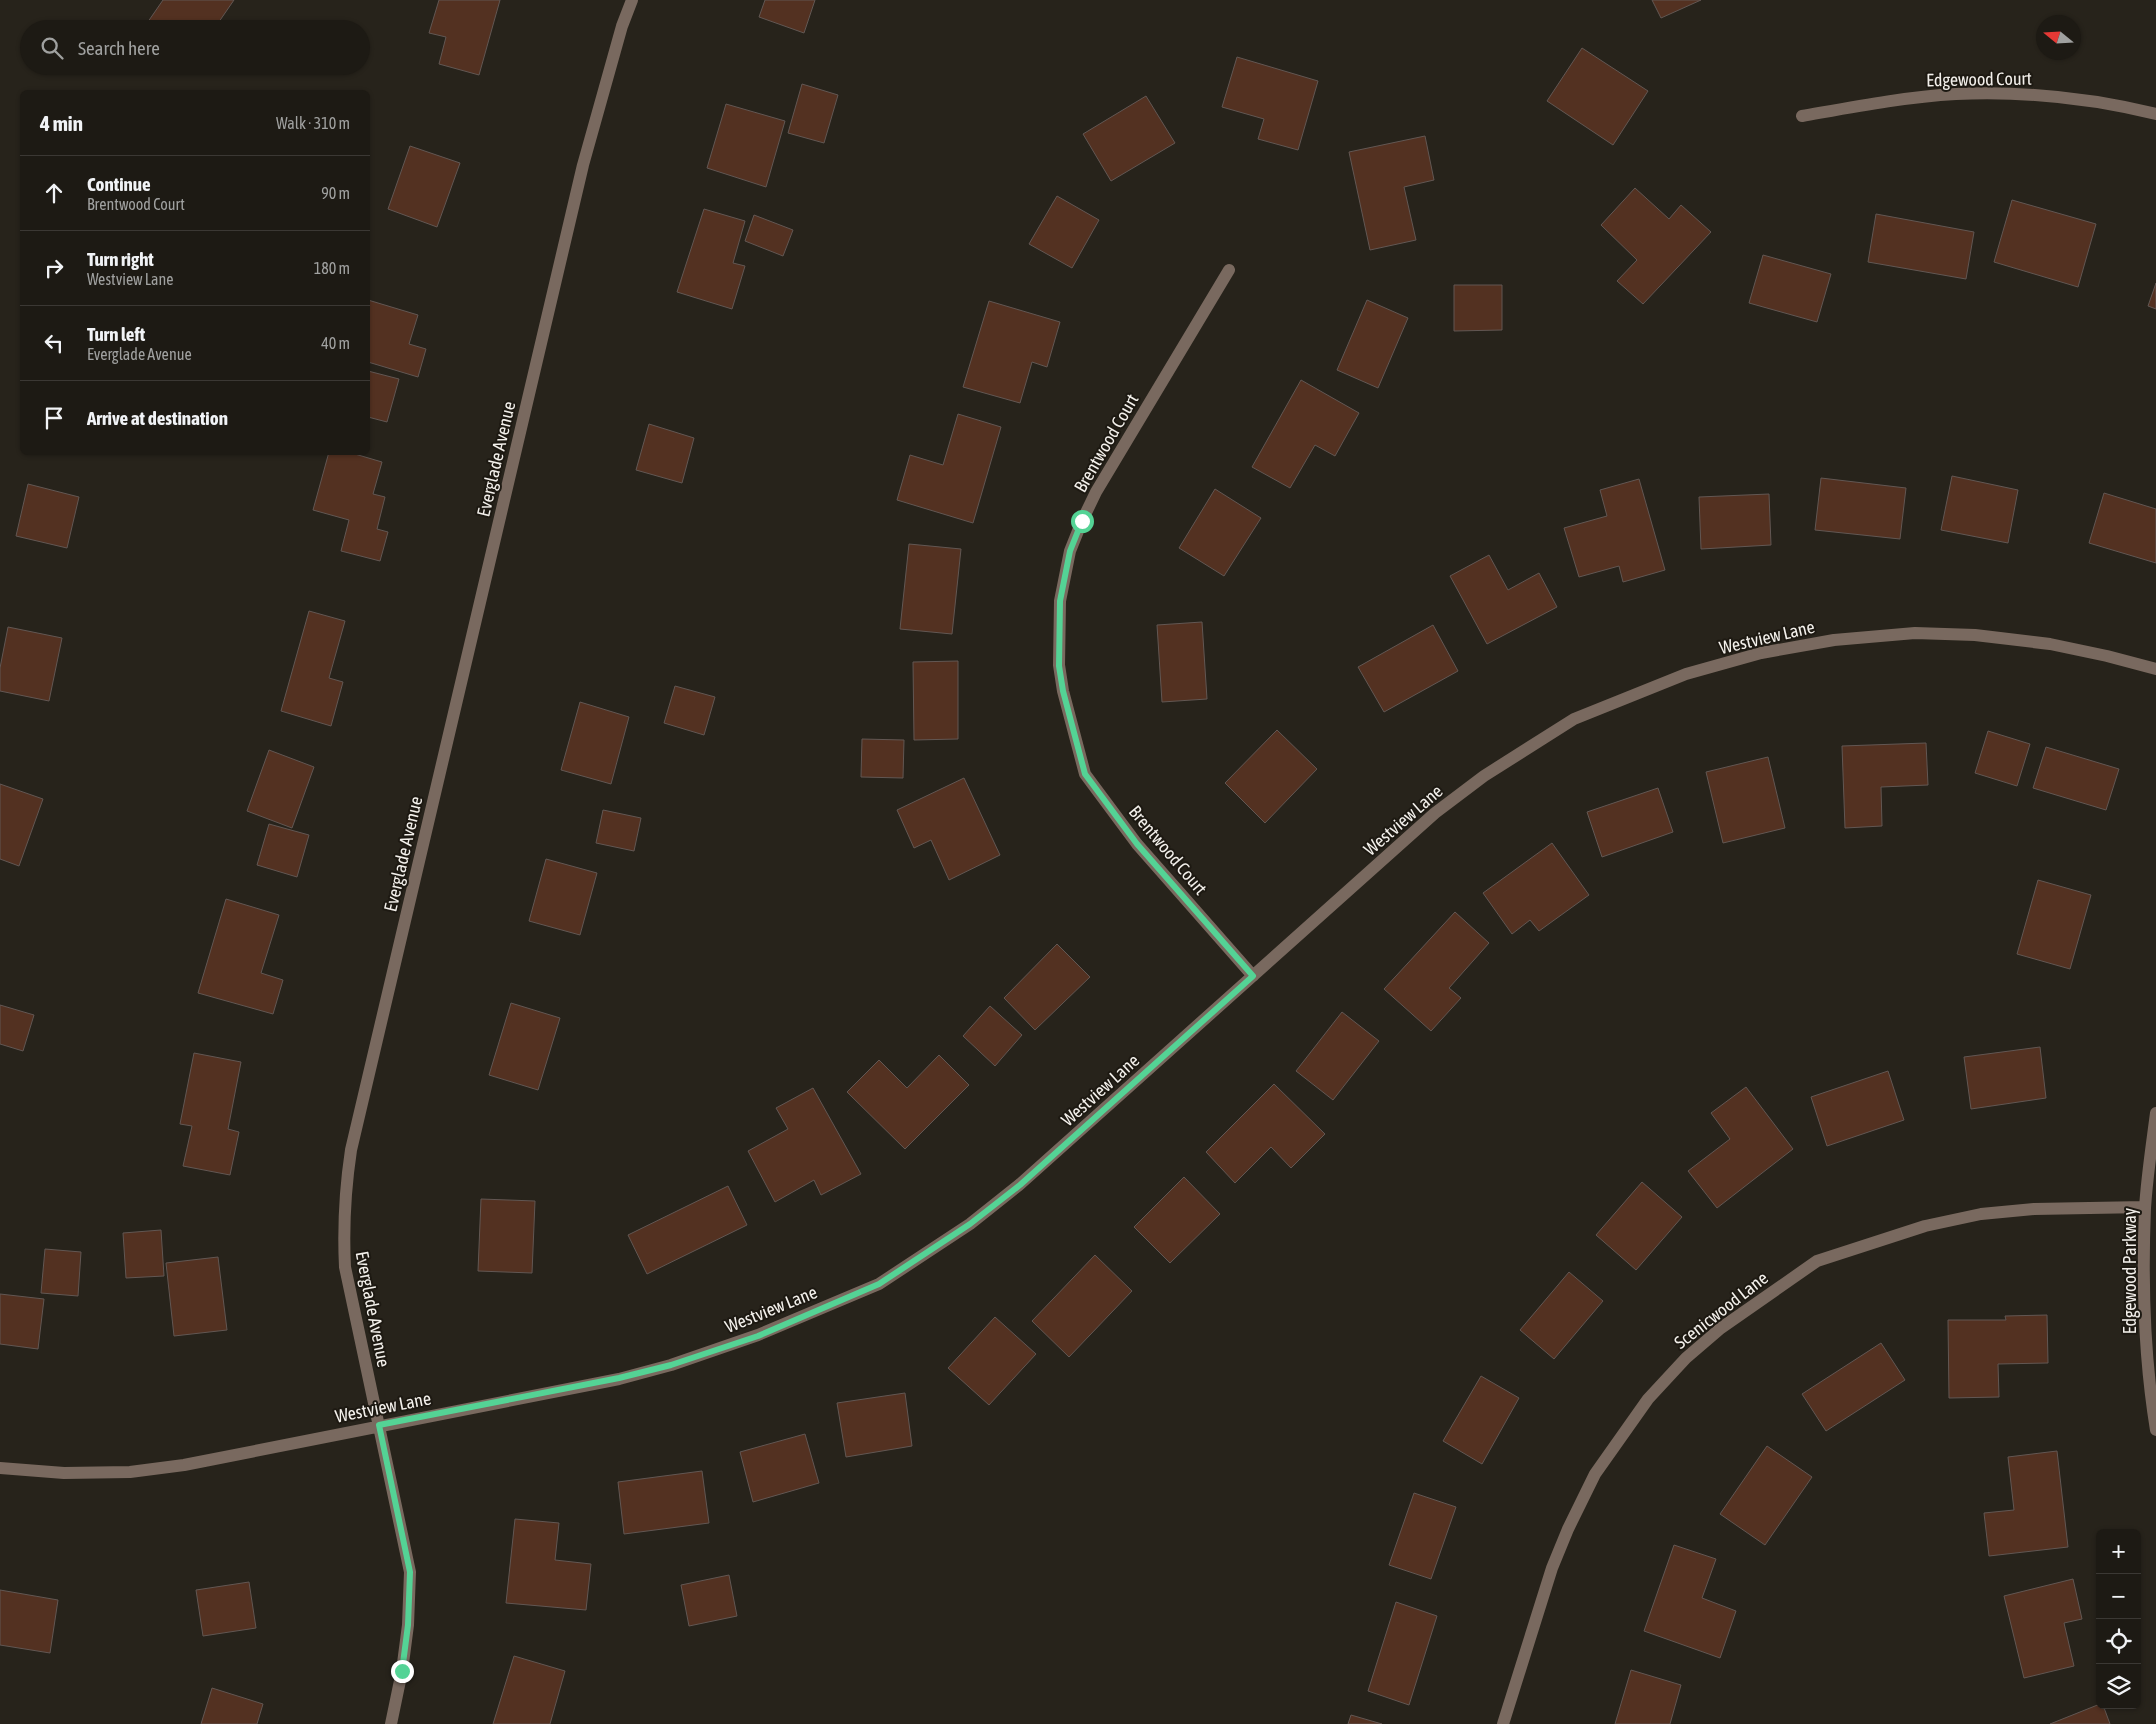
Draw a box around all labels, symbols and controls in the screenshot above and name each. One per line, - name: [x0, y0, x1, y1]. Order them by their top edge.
- north arrow: [2036, 15, 2081, 60]
- search box: [20, 20, 370, 75]
- icon: search: [38, 34, 66, 62]
- text: Search here: [78, 37, 160, 59]
- street label: Edgewood Court: [1926, 68, 2032, 90]
- text: 4 min: [40, 111, 83, 135]
- text: Walk · 310 m: [276, 114, 350, 132]
- text: Continue: [87, 173, 151, 195]
- icon: ahead: [40, 179, 68, 207]
- text: 90 m: [321, 184, 350, 202]
- text: Brentwood Court: [87, 195, 185, 213]
- text: Turn right: [87, 248, 154, 270]
- icon: right: [40, 254, 68, 282]
- text: 180 m: [314, 259, 350, 277]
- text: Westview Lane: [87, 270, 173, 288]
- text: Turn left: [87, 323, 145, 345]
- icon: left: [40, 329, 68, 357]
- text: 40 m: [321, 334, 350, 352]
- text: Everglade Avenue: [87, 345, 192, 363]
- street label: Brentwood Court: [1069, 390, 1143, 496]
- street label: Everglade Avenue: [473, 399, 519, 519]
- icon: arrive: [40, 404, 68, 432]
- text: Arrive at destination: [87, 407, 228, 429]
- route start: [1071, 510, 1094, 533]
- street label: Westview Lane: [1717, 616, 1817, 658]
- street label: Westview Lane: [1359, 780, 1447, 860]
- street label: Everglade Avenue: [380, 794, 426, 914]
- street label: Brentwood Court: [1125, 801, 1211, 899]
- street label: Westview Lane: [1057, 1050, 1143, 1130]
- street label: Edgewood Parkway: [2119, 1208, 2140, 1334]
- street label: Everglade Avenue: [351, 1249, 395, 1369]
- street label: Scenicwood Lane: [1670, 1267, 1772, 1353]
- street label: Westview Lane: [722, 1281, 820, 1337]
- street label: Westview Lane: [333, 1387, 433, 1427]
- map controls: [2096, 1529, 2141, 1709]
- button: +: [2096, 1529, 2141, 1574]
- button: −: [2096, 1574, 2141, 1619]
- button: locate: [2096, 1619, 2141, 1664]
- route end: [391, 1660, 414, 1683]
- button: layers: [2096, 1664, 2141, 1709]

